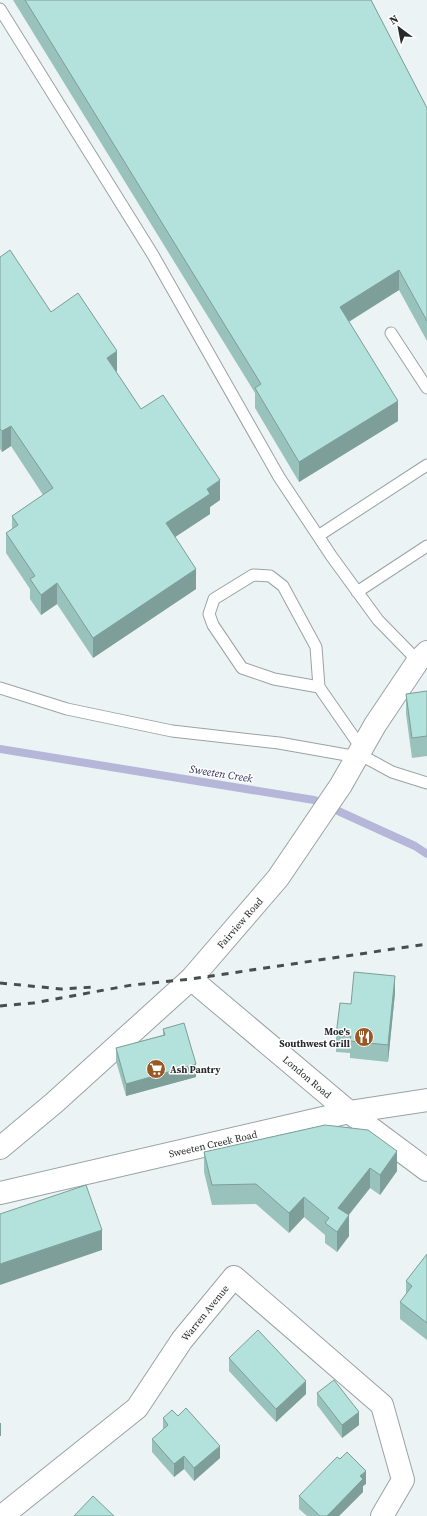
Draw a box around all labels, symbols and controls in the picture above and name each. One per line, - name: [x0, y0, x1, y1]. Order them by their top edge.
- north arrow: [379, 8, 419, 48]
- text: N: [387, 11, 401, 28]
- water label: Sweeten Creek: [188, 762, 254, 787]
- street label: Fairview Road: [214, 895, 266, 951]
- place label: Moe's Southwest Grill: [279, 1025, 350, 1050]
- restaurant icon: Moe's Southwest Grill: [353, 1026, 375, 1048]
- street label: London Road: [280, 1053, 334, 1101]
- supermarket icon: Ash Pantry: [145, 1058, 167, 1080]
- place label: Ash Pantry: [170, 1063, 221, 1076]
- street label: Sweeten Creek Road: [168, 1127, 259, 1160]
- street label: Warren Avenue: [178, 1282, 232, 1344]

